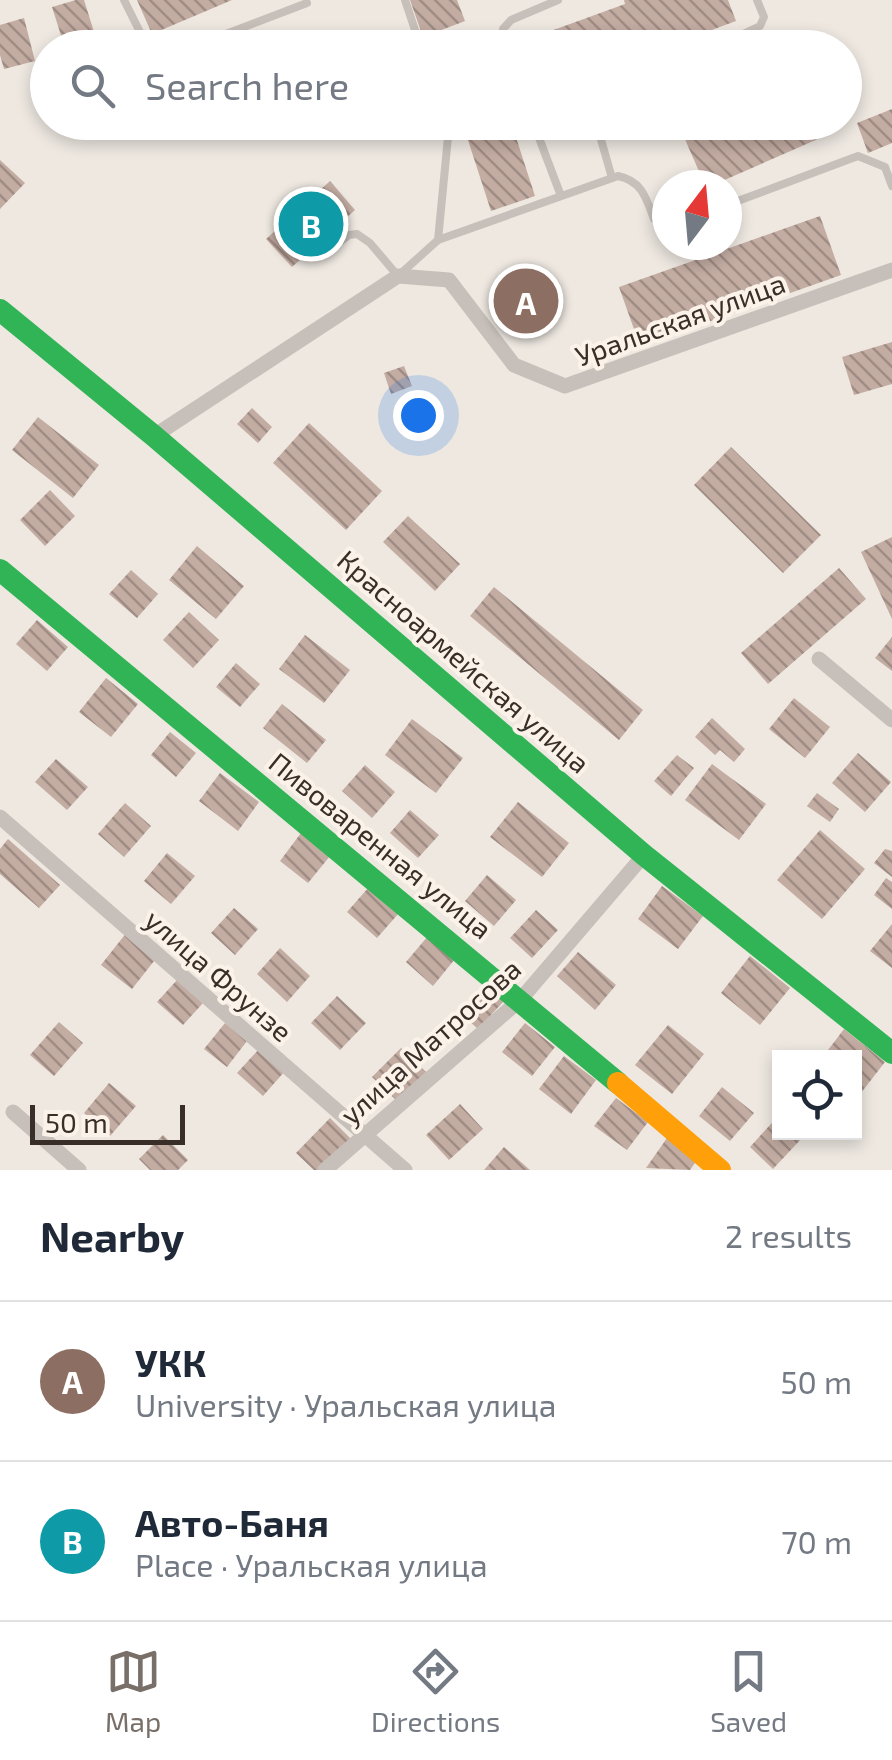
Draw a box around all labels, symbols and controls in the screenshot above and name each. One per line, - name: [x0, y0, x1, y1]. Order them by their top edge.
- search box: [30, 30, 862, 140]
- icon: search: [65, 58, 120, 113]
- text: Search here: [145, 62, 349, 108]
- north arrow: [652, 170, 742, 260]
- pin: B: [278, 186, 344, 262]
- pin: A: [494, 264, 558, 338]
- street label: Уральская улица: [570, 265, 790, 373]
- your location: [393, 390, 444, 441]
- street label: Красноармейская улица: [331, 542, 597, 780]
- street label: Пивоваренная улица: [263, 745, 499, 945]
- street label: улица Фрунзе: [138, 902, 300, 1048]
- street label: улица Матросова: [333, 951, 527, 1131]
- map controls: [772, 1050, 862, 1140]
- button: locate: [772, 1050, 862, 1140]
- scale bar: [30, 1100, 185, 1144]
- text: 50 m: [45, 1105, 108, 1139]
- text: Nearby: [40, 1210, 184, 1260]
- text: 2 results: [725, 1216, 852, 1254]
- text: УКК: [135, 1339, 206, 1385]
- text: A: [62, 1362, 83, 1400]
- text: 50 m: [780, 1362, 852, 1400]
- text: University · Уральская улица: [135, 1385, 556, 1423]
- text: Авто-Баня: [135, 1499, 329, 1545]
- text: B: [62, 1522, 83, 1560]
- text: 70 m: [781, 1522, 852, 1560]
- text: Place · Уральская улица: [135, 1545, 488, 1583]
- tab: Map: [105, 1644, 161, 1738]
- tab: Directions: [371, 1644, 500, 1738]
- tab: Saved: [710, 1644, 787, 1738]

